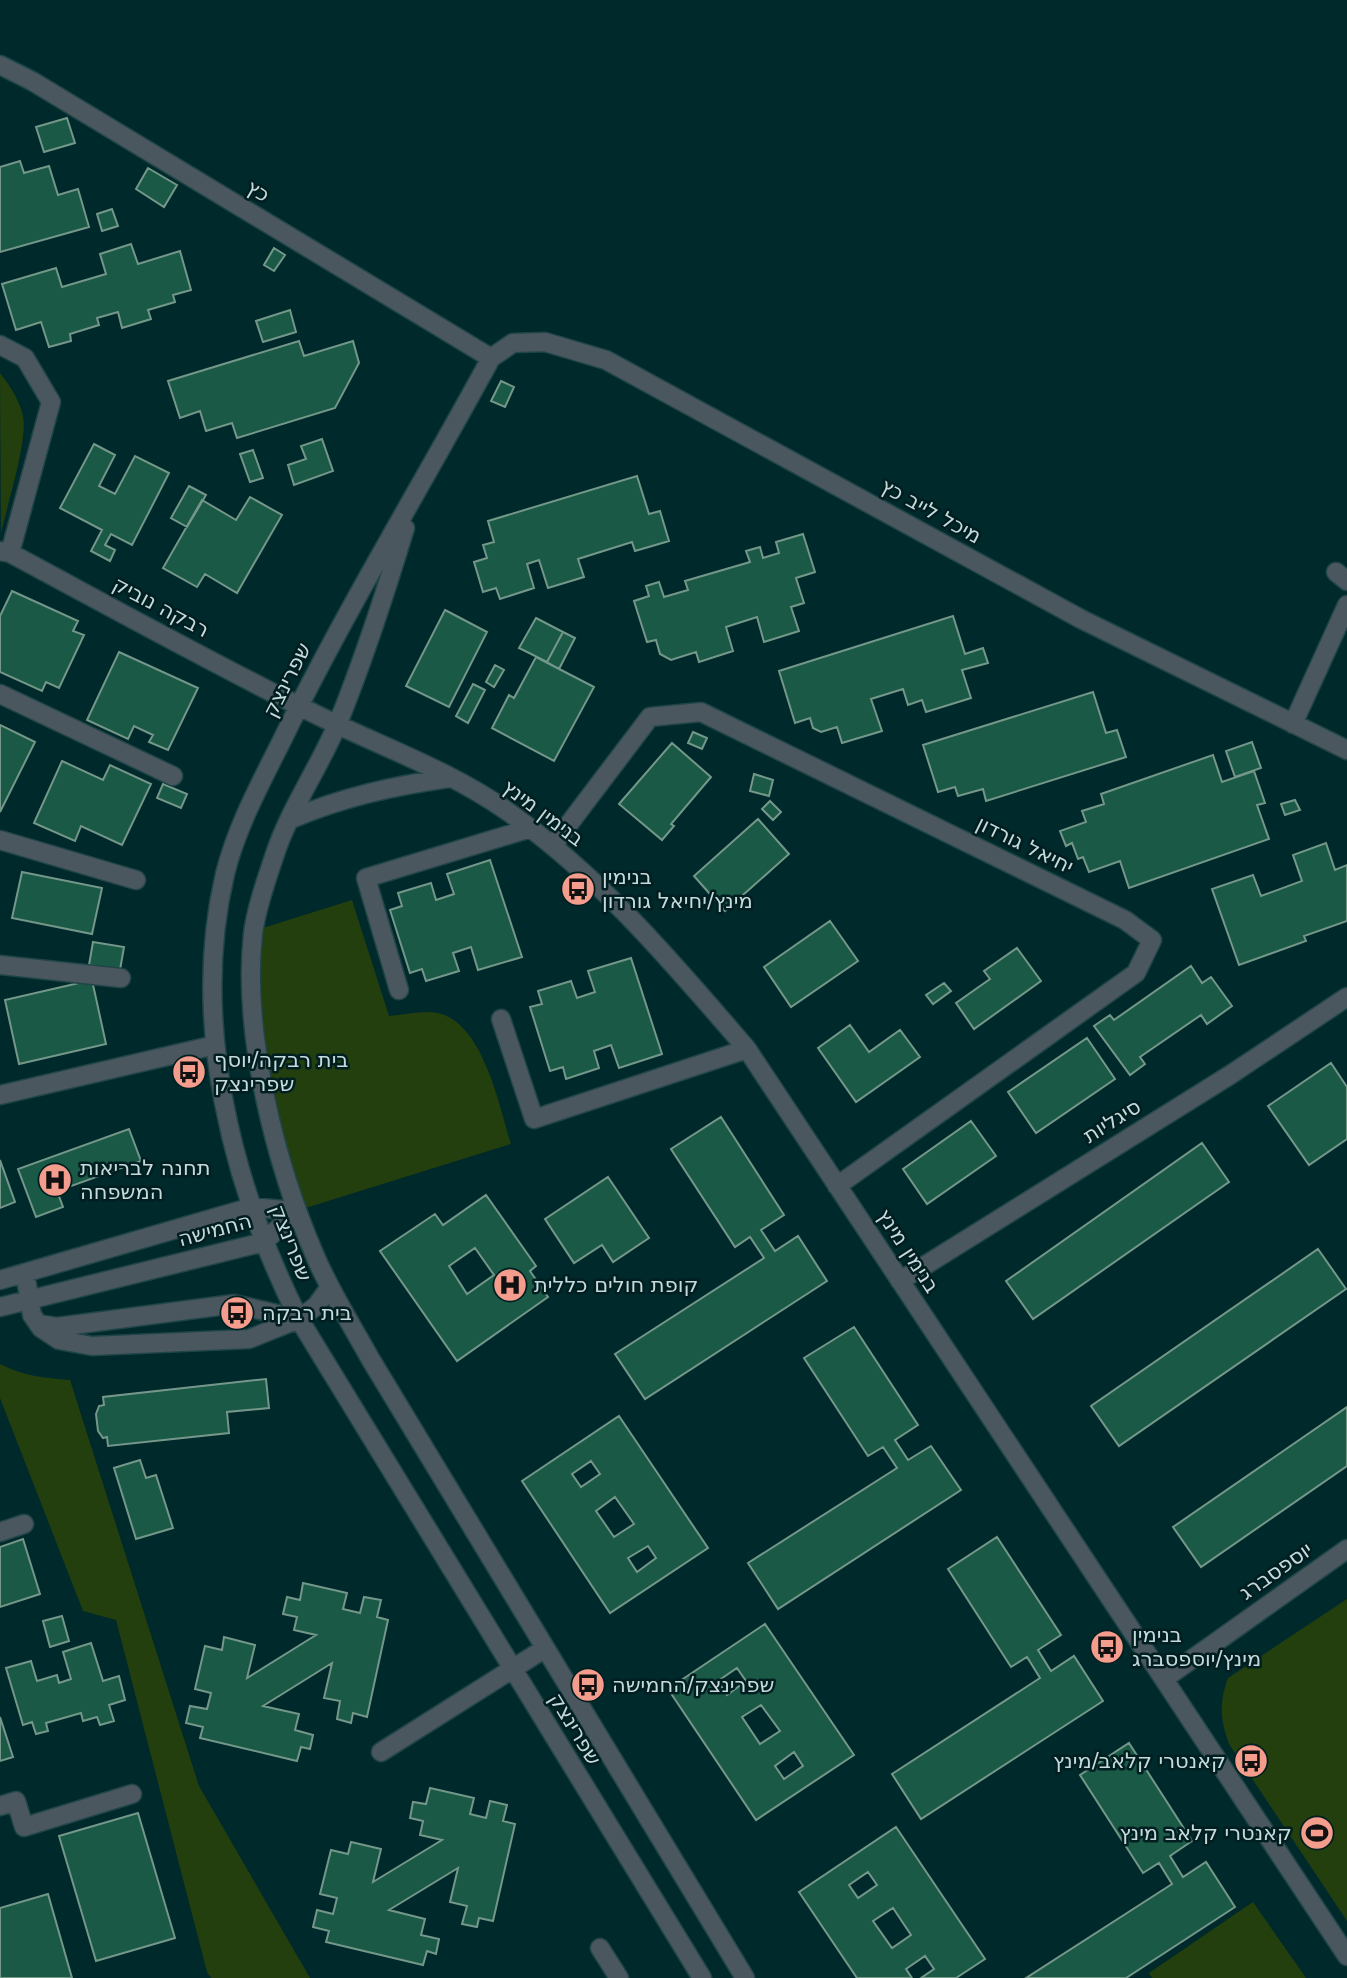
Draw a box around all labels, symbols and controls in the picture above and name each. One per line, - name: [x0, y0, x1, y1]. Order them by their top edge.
- street label: כץ: [242, 175, 274, 207]
- street label: מיכל לייב כץ: [877, 474, 985, 548]
- street label: רבקה נוביק: [109, 572, 213, 642]
- street label: שפרינצק: [258, 639, 316, 721]
- street label: בנימין מינץ: [498, 775, 588, 851]
- street label: יחיאל גורדון: [973, 811, 1077, 879]
- place label: בנימין מינץ/יחיאל גורדון: [602, 865, 753, 913]
- bus stop icon: בנימין מינץ/יחיאל גורדון: [559, 870, 597, 908]
- place label: בית רבקה/יוסף שפרינצק: [214, 1048, 348, 1096]
- bus stop icon: בית רבקה/יוסף שפרינצק: [170, 1053, 208, 1091]
- street label: סיגליות: [1079, 1094, 1145, 1148]
- place label: תחנה לבריאות המשפחה: [80, 1156, 211, 1204]
- hospital icon: תחנה לבריאות המשפחה: [36, 1161, 74, 1199]
- street label: שפרינצק: [265, 1201, 317, 1285]
- street label: בנימין מינץ: [872, 1204, 944, 1298]
- street label: החמישה: [176, 1209, 254, 1251]
- hospital icon: קופת חולים כללית: [491, 1266, 529, 1304]
- place label: קופת חולים כללית: [534, 1273, 698, 1297]
- bus stop icon: בית רבקה: [218, 1294, 256, 1332]
- place label: בית רבקה: [262, 1301, 352, 1325]
- street label: יוספסברג: [1235, 1537, 1317, 1605]
- place label: בנימין מינץ/יוספסברג: [1132, 1623, 1261, 1671]
- bus stop icon: בנימין מינץ/יוספסברג: [1088, 1628, 1126, 1666]
- bus stop icon: שפרינצק/החמישה: [569, 1666, 607, 1704]
- place label: שפרינצק/החמישה: [612, 1673, 774, 1697]
- street label: שפרינצק: [544, 1688, 606, 1770]
- bus stop icon: קאנטרי קלאב/מינץ: [1232, 1742, 1270, 1780]
- place label: קאנטרי קלאב/מינץ: [1053, 1749, 1226, 1773]
- sports icon: קאנטרי קלאב מינץ: [1298, 1814, 1336, 1852]
- place label: קאנטרי קלאב מינץ: [1119, 1821, 1292, 1845]

